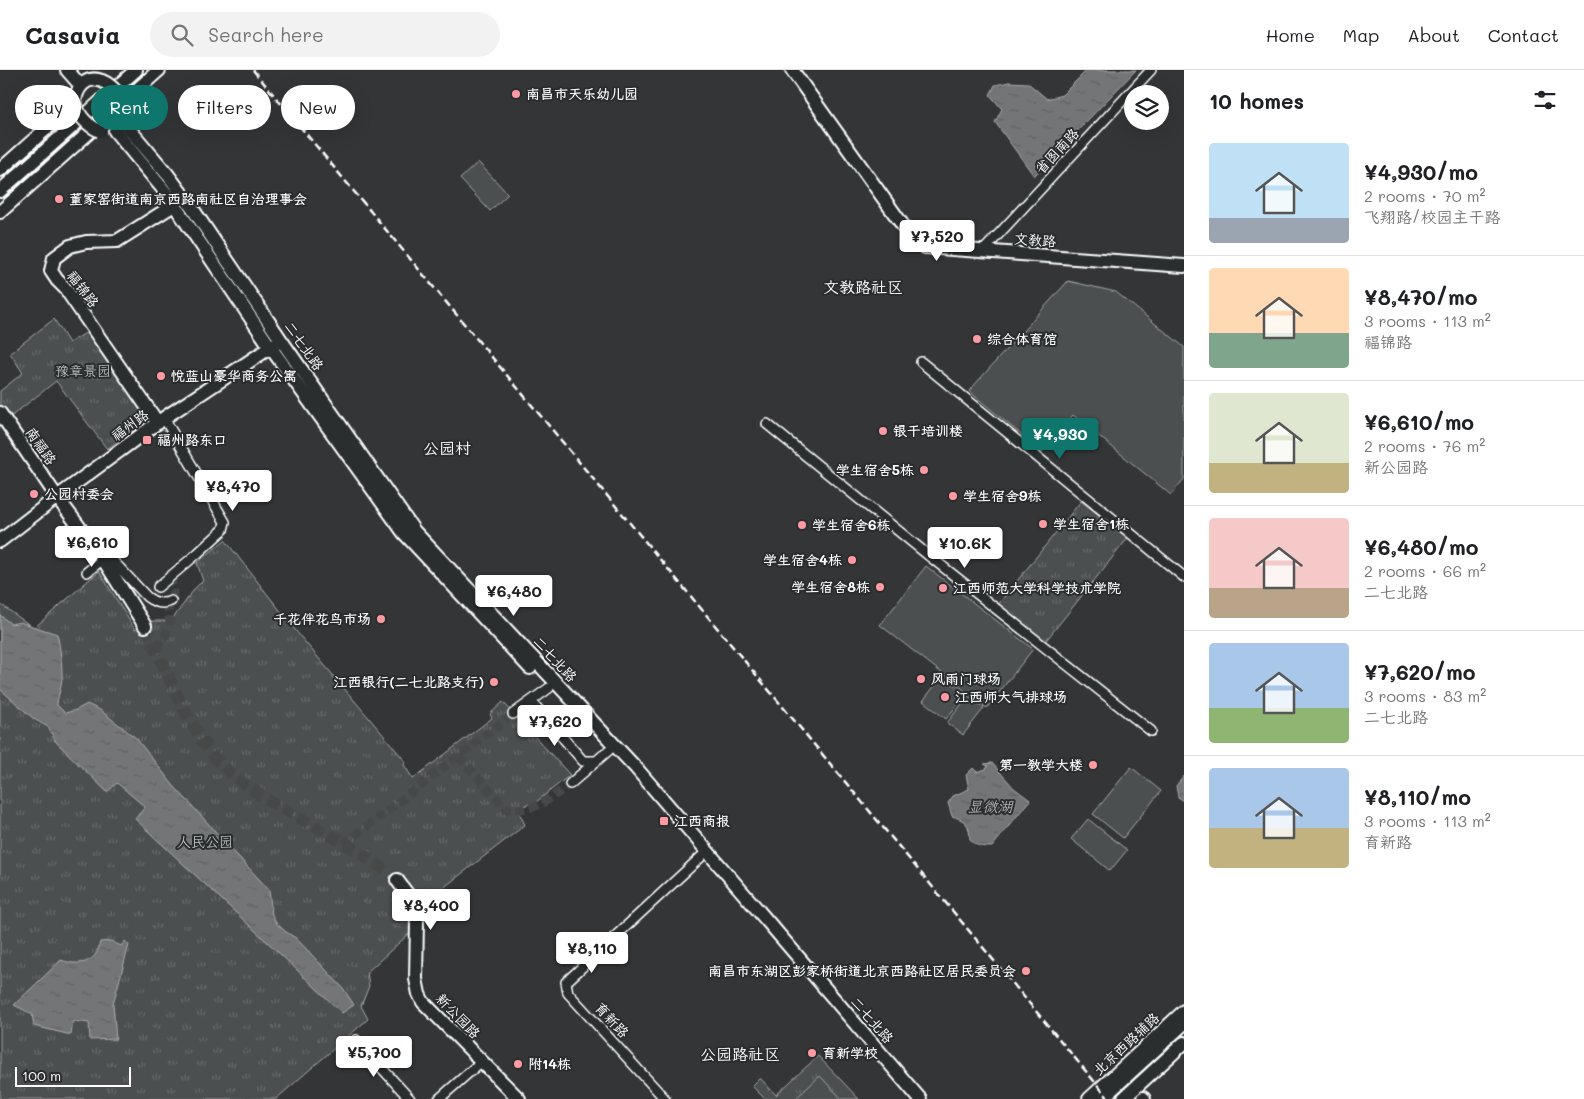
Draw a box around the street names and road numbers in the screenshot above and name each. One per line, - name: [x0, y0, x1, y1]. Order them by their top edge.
- street label: 省图南路: [1031, 124, 1083, 178]
- street label: 文教路: [1013, 229, 1057, 250]
- street label: 福锦路: [63, 266, 104, 311]
- street label: 二七北路: [281, 317, 328, 374]
- street label: 福州路: [107, 405, 152, 445]
- street label: 南福路: [22, 423, 61, 468]
- street label: 二七北路: [529, 632, 581, 686]
- street label: 新公园路: [432, 989, 485, 1042]
- street label: 二七北路: [847, 992, 898, 1047]
- street label: 育新路: [591, 998, 634, 1041]
- street label: 北京西路辅路: [1088, 1008, 1163, 1079]

